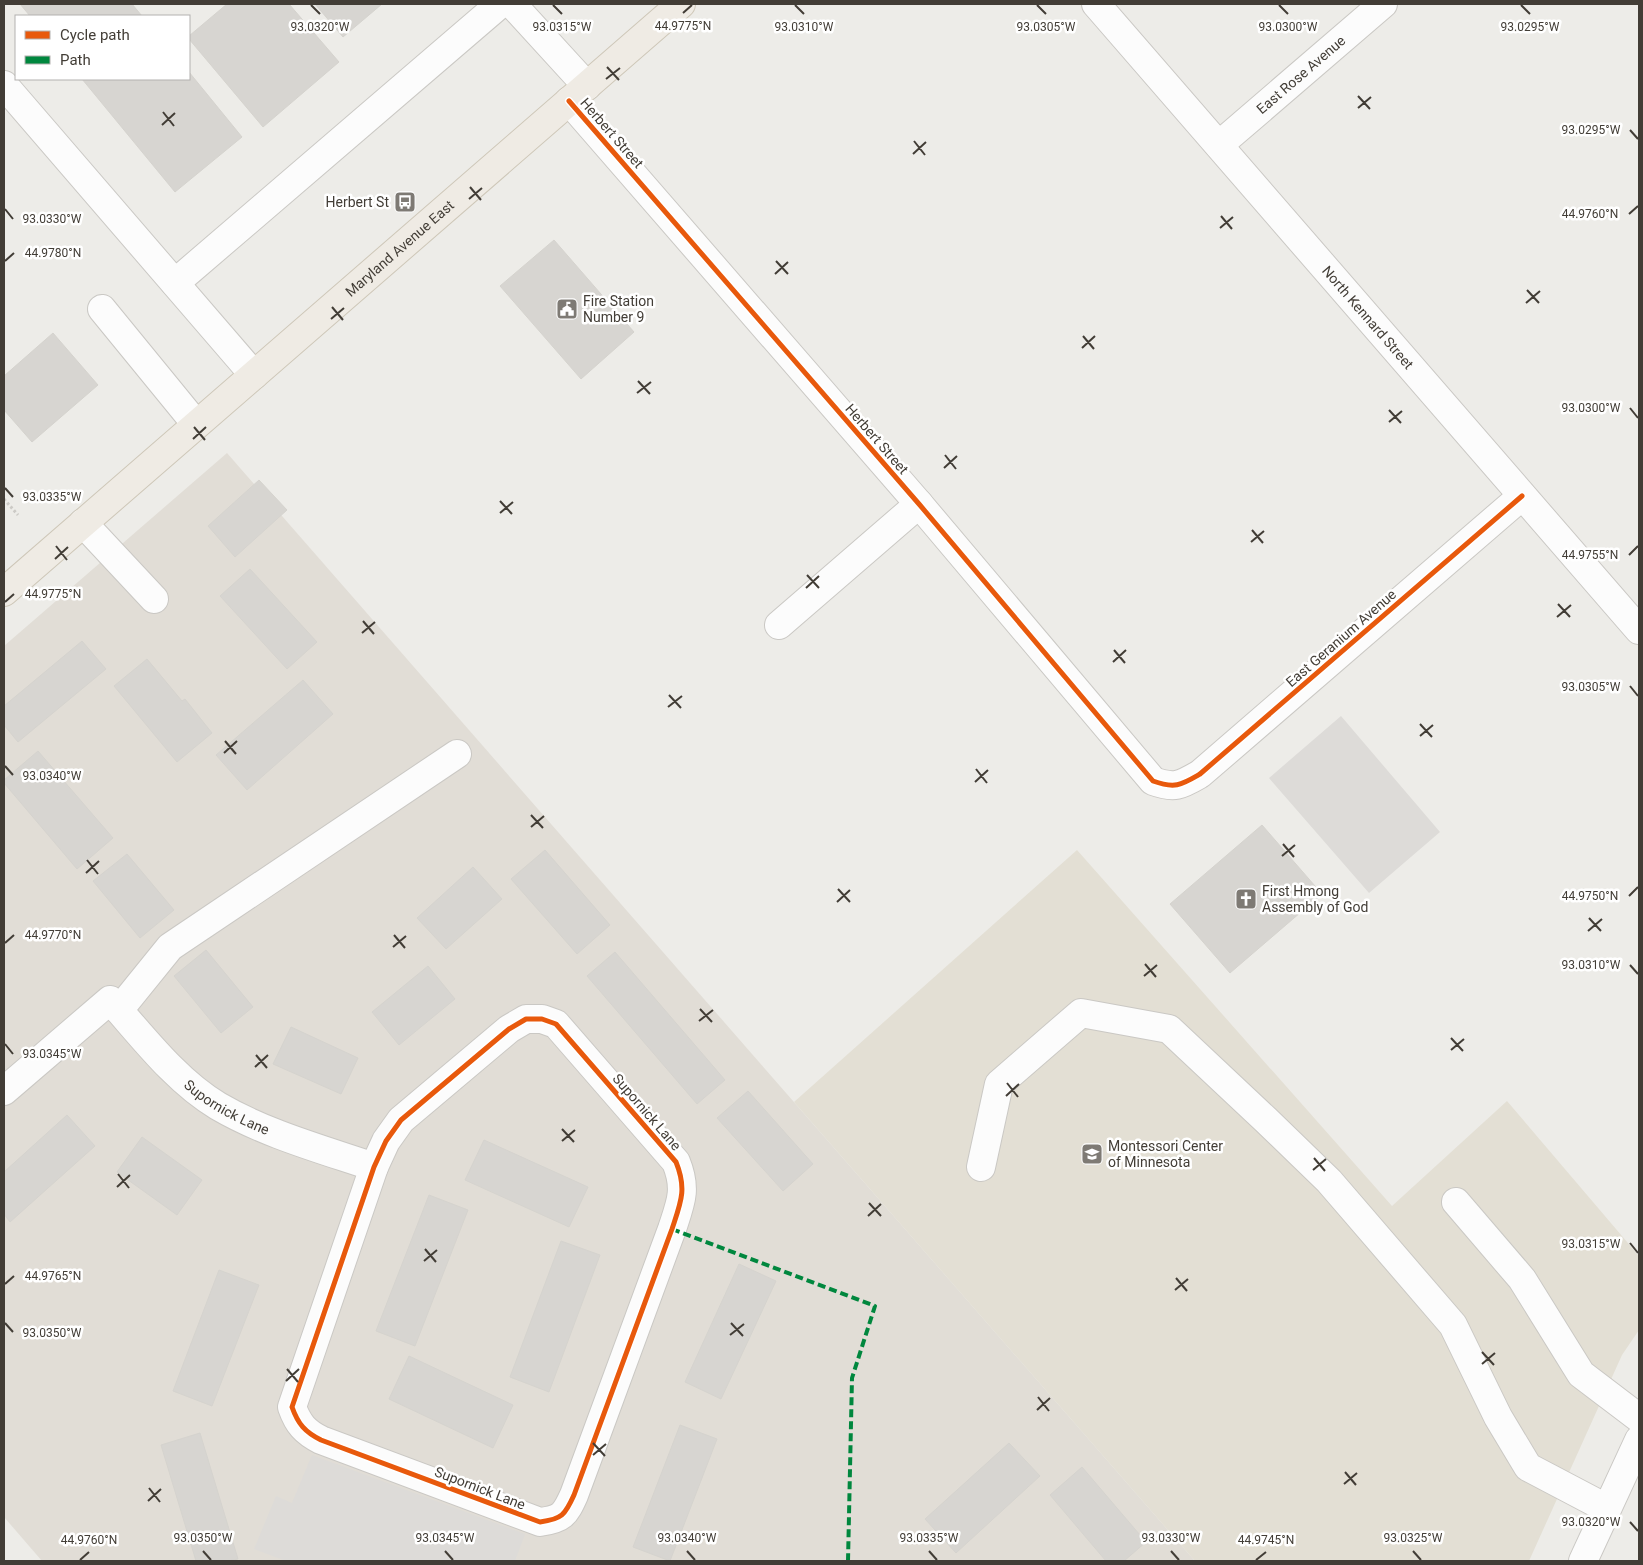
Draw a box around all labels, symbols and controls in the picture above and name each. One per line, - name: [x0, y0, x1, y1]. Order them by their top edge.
- legend: [15, 15, 190, 80]
- text: 44.9775°N: [655, 19, 711, 33]
- text: 93.0320°W: [291, 20, 350, 34]
- text: 93.0315°W: [533, 20, 592, 34]
- text: 93.0310°W: [775, 20, 834, 34]
- text: 93.0305°W: [1017, 20, 1076, 34]
- text: 93.0300°W: [1259, 20, 1318, 34]
- text: 93.0295°W: [1501, 20, 1560, 34]
- text: Cycle path: [60, 26, 130, 44]
- street label: East Rose Avenue: [1253, 32, 1348, 117]
- text: Path: [60, 51, 91, 69]
- street label: Herbert Street: [577, 95, 647, 172]
- text: 93.0295°W: [1562, 123, 1621, 137]
- bus stop icon: Herbert St: [393, 190, 417, 214]
- place label: Herbert St: [326, 194, 389, 210]
- street label: Maryland Avenue East: [342, 197, 457, 300]
- text: 44.9760°N: [1562, 207, 1618, 221]
- text: 93.0330°W: [23, 212, 82, 226]
- text: 44.9780°N: [25, 246, 81, 260]
- street label: North Kennard Street: [1319, 263, 1417, 373]
- place label: Fire Station Number 9: [583, 293, 654, 325]
- public building icon: Fire Station Number 9: [555, 297, 579, 321]
- street label: Herbert Street: [842, 401, 912, 478]
- text: 93.0300°W: [1562, 401, 1621, 415]
- text: 93.0335°W: [23, 490, 82, 504]
- text: 44.9755°N: [1562, 548, 1618, 562]
- street label: East Geranium Avenue: [1283, 586, 1399, 690]
- text: 44.9775°N: [25, 587, 81, 601]
- text: 93.0305°W: [1562, 680, 1621, 694]
- text: 93.0340°W: [23, 769, 82, 783]
- place label: First Hmong Assembly of God: [1262, 883, 1368, 915]
- church icon: First Hmong Assembly of God: [1234, 887, 1258, 911]
- text: 44.9750°N: [1562, 889, 1618, 903]
- text: 44.9770°N: [25, 928, 81, 942]
- text: 93.0310°W: [1562, 958, 1621, 972]
- text: 93.0345°W: [23, 1047, 82, 1061]
- street label: Supornick Lane: [609, 1071, 685, 1153]
- street label: Supornick Lane: [181, 1076, 272, 1138]
- place label: Montessori Center of Minnesota: [1108, 1138, 1223, 1170]
- school or university icon: Montessori Center of Minnesota: [1080, 1142, 1104, 1166]
- text: 93.0315°W: [1562, 1237, 1621, 1251]
- text: 44.9765°N: [25, 1269, 81, 1283]
- text: 93.0350°W: [23, 1326, 82, 1340]
- street label: Supornick Lane: [432, 1463, 528, 1513]
- text: 93.0320°W: [1562, 1515, 1621, 1529]
- text: 93.0350°W: [174, 1531, 233, 1545]
- text: 93.0345°W: [416, 1531, 475, 1545]
- text: 93.0340°W: [658, 1531, 717, 1545]
- text: 93.0335°W: [900, 1531, 959, 1545]
- text: 93.0330°W: [1142, 1531, 1201, 1545]
- text: 93.0325°W: [1384, 1531, 1443, 1545]
- text: 44.9760°N: [61, 1533, 117, 1547]
- text: 44.9745°N: [1238, 1533, 1294, 1547]

